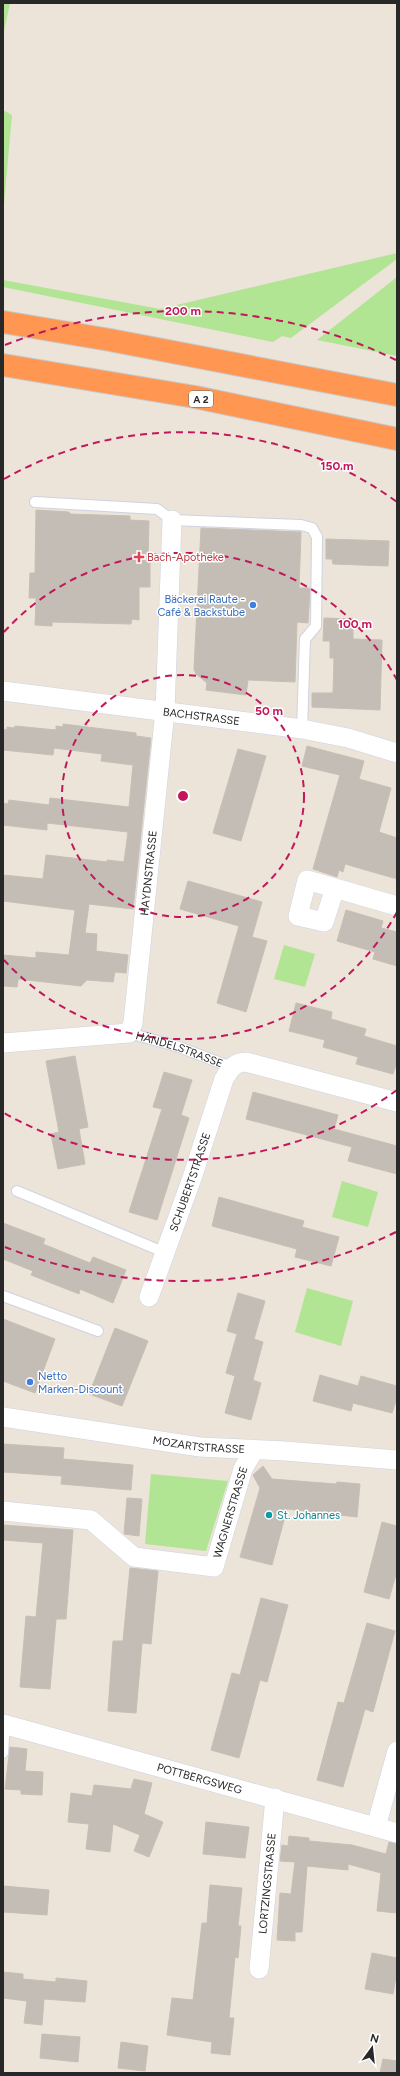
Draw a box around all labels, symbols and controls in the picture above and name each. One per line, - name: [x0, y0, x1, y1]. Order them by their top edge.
- text: 200 m: [165, 304, 201, 318]
- road number: A 2: [189, 391, 213, 407]
- text: 150 m: [320, 459, 354, 473]
- place label: Bach-Apotheke: [147, 551, 224, 564]
- marker: Bach-Apotheke: [134, 552, 144, 562]
- place label: Bäckerei Raute - Café & Backstube: [157, 593, 245, 619]
- marker: Bäckerei Raute - Café & Backstube: [248, 600, 258, 610]
- text: 100 m: [338, 617, 372, 631]
- text: 50 m: [255, 704, 283, 718]
- street label: BACHSTRASSE: [162, 705, 241, 728]
- centre of rings: [176, 789, 190, 803]
- street label: HAYDNSTRASSE: [138, 830, 160, 916]
- street label: HÄNDELSTRASSE: [134, 1029, 225, 1070]
- street label: SCHUBERTSTRASSE: [167, 1131, 213, 1234]
- place label: Netto Marken-Discount: [38, 1370, 123, 1396]
- marker: Netto Marken-Discount: [25, 1377, 35, 1387]
- street label: MOZARTSTRASSE: [152, 1434, 245, 1456]
- street label: WAGNERSTRASSE: [211, 1465, 250, 1560]
- place label: St. Johannes: [277, 1509, 340, 1522]
- marker: St. Johannes: [264, 1510, 274, 1520]
- street label: POTTBERGSWEG: [155, 1761, 243, 1797]
- street label: LORTZINGSTRASSE: [256, 1832, 279, 1934]
- north arrow: [352, 2028, 392, 2068]
- text: N: [369, 2031, 380, 2046]

